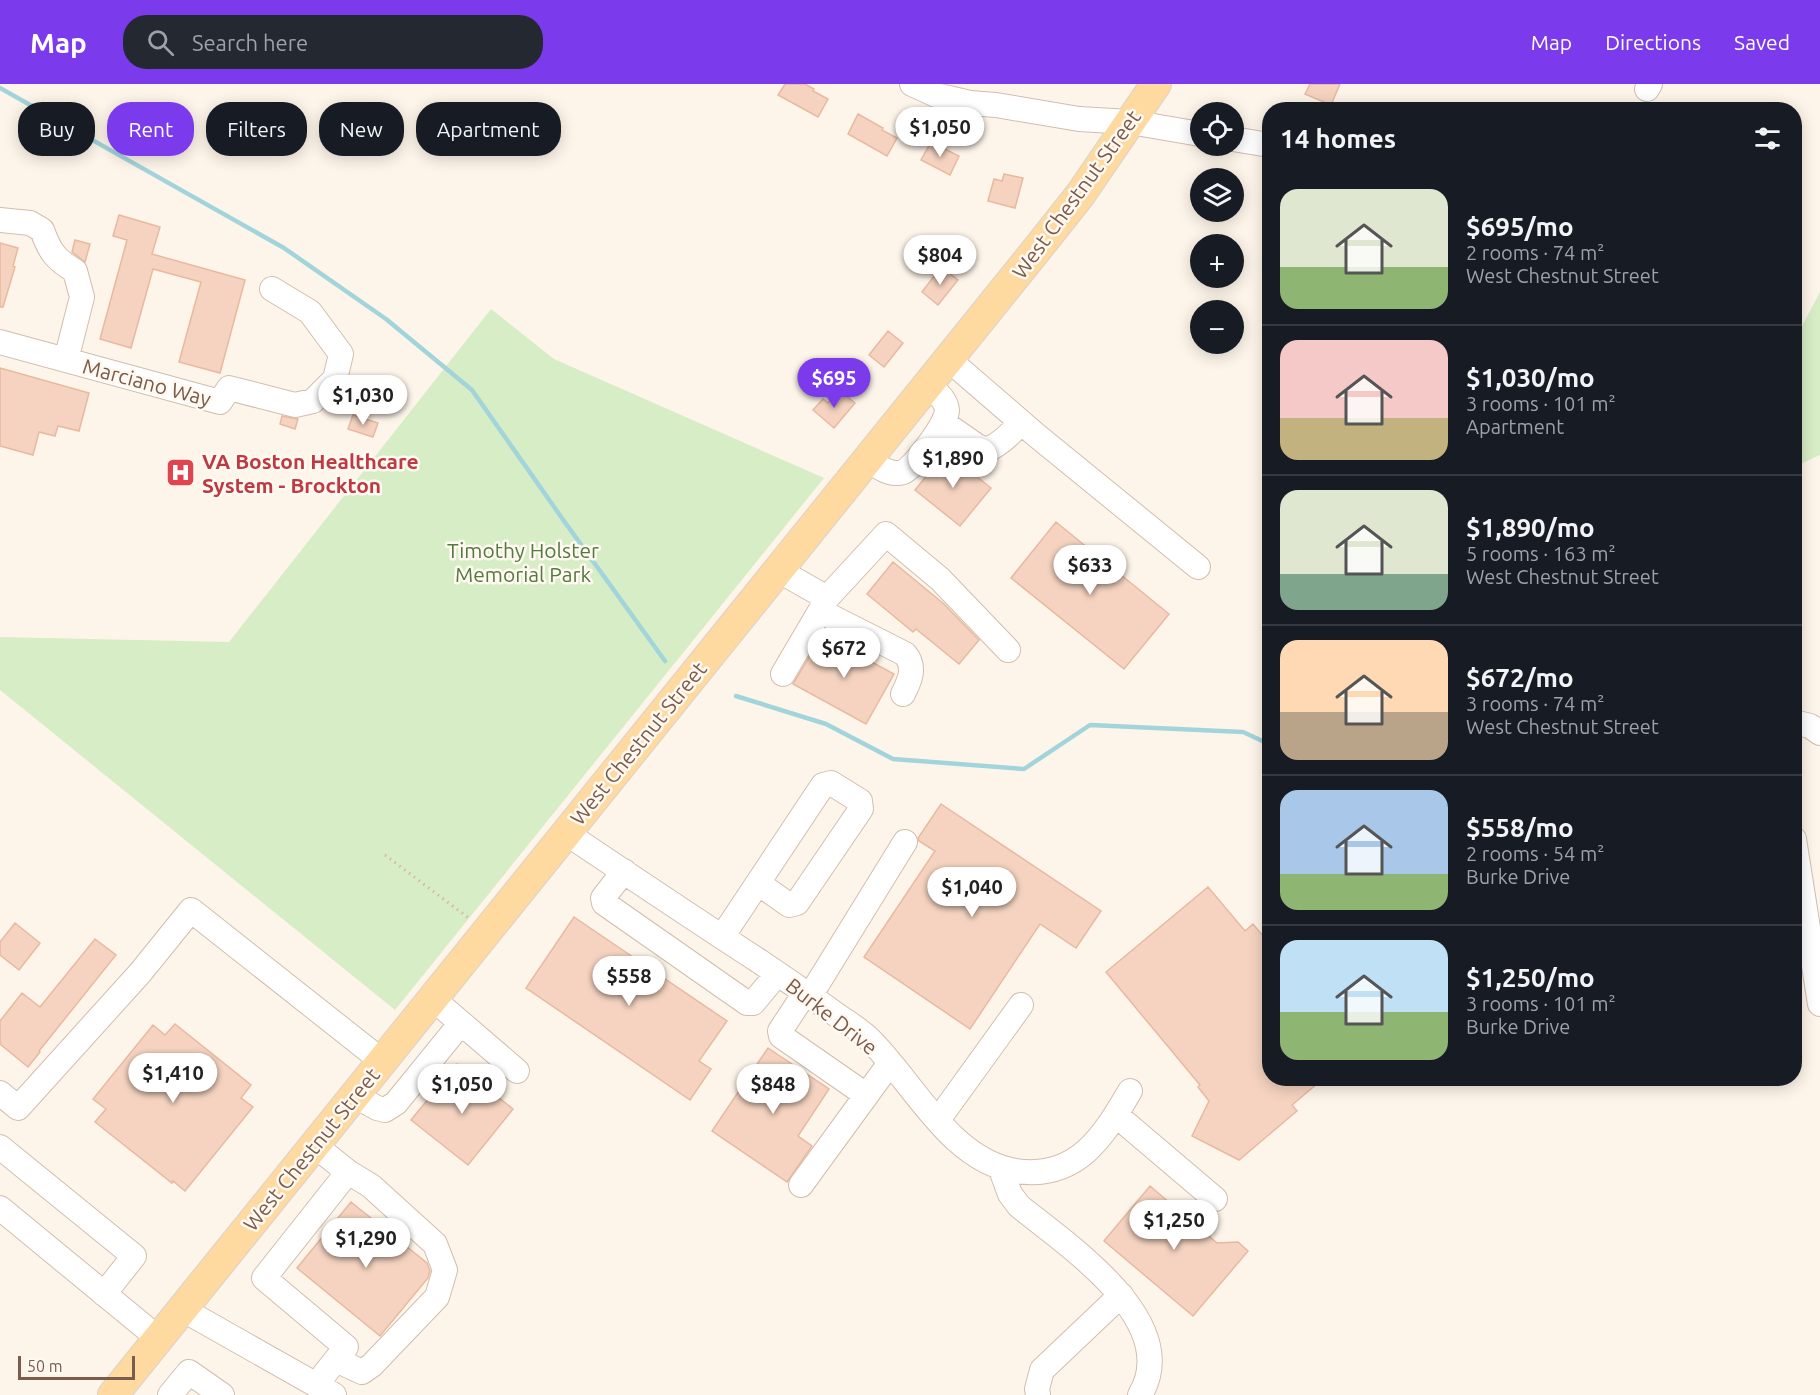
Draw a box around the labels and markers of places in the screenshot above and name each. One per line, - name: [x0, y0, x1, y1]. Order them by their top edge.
- pin: $1,050: [891, 107, 989, 158]
- pin: $804: [904, 235, 976, 286]
- pin: $695: [798, 358, 870, 409]
- pin: $1,030: [314, 375, 412, 426]
- pin: $1,890: [904, 438, 1002, 489]
- place label: VA Boston Healthcare System - Brockton: [202, 449, 419, 497]
- hospital icon: VA Boston Healthcare System - Brockton: [165, 457, 197, 489]
- pin: $633: [1054, 545, 1126, 596]
- pin: $672: [808, 628, 880, 679]
- pin: $1,040: [923, 867, 1021, 918]
- pin: $558: [593, 956, 665, 1007]
- pin: $1,410: [124, 1053, 222, 1104]
- pin: $1,050: [413, 1064, 511, 1115]
- pin: $848: [737, 1064, 809, 1115]
- pin: $1,250: [1125, 1200, 1223, 1251]
- pin: $1,290: [317, 1218, 415, 1269]

